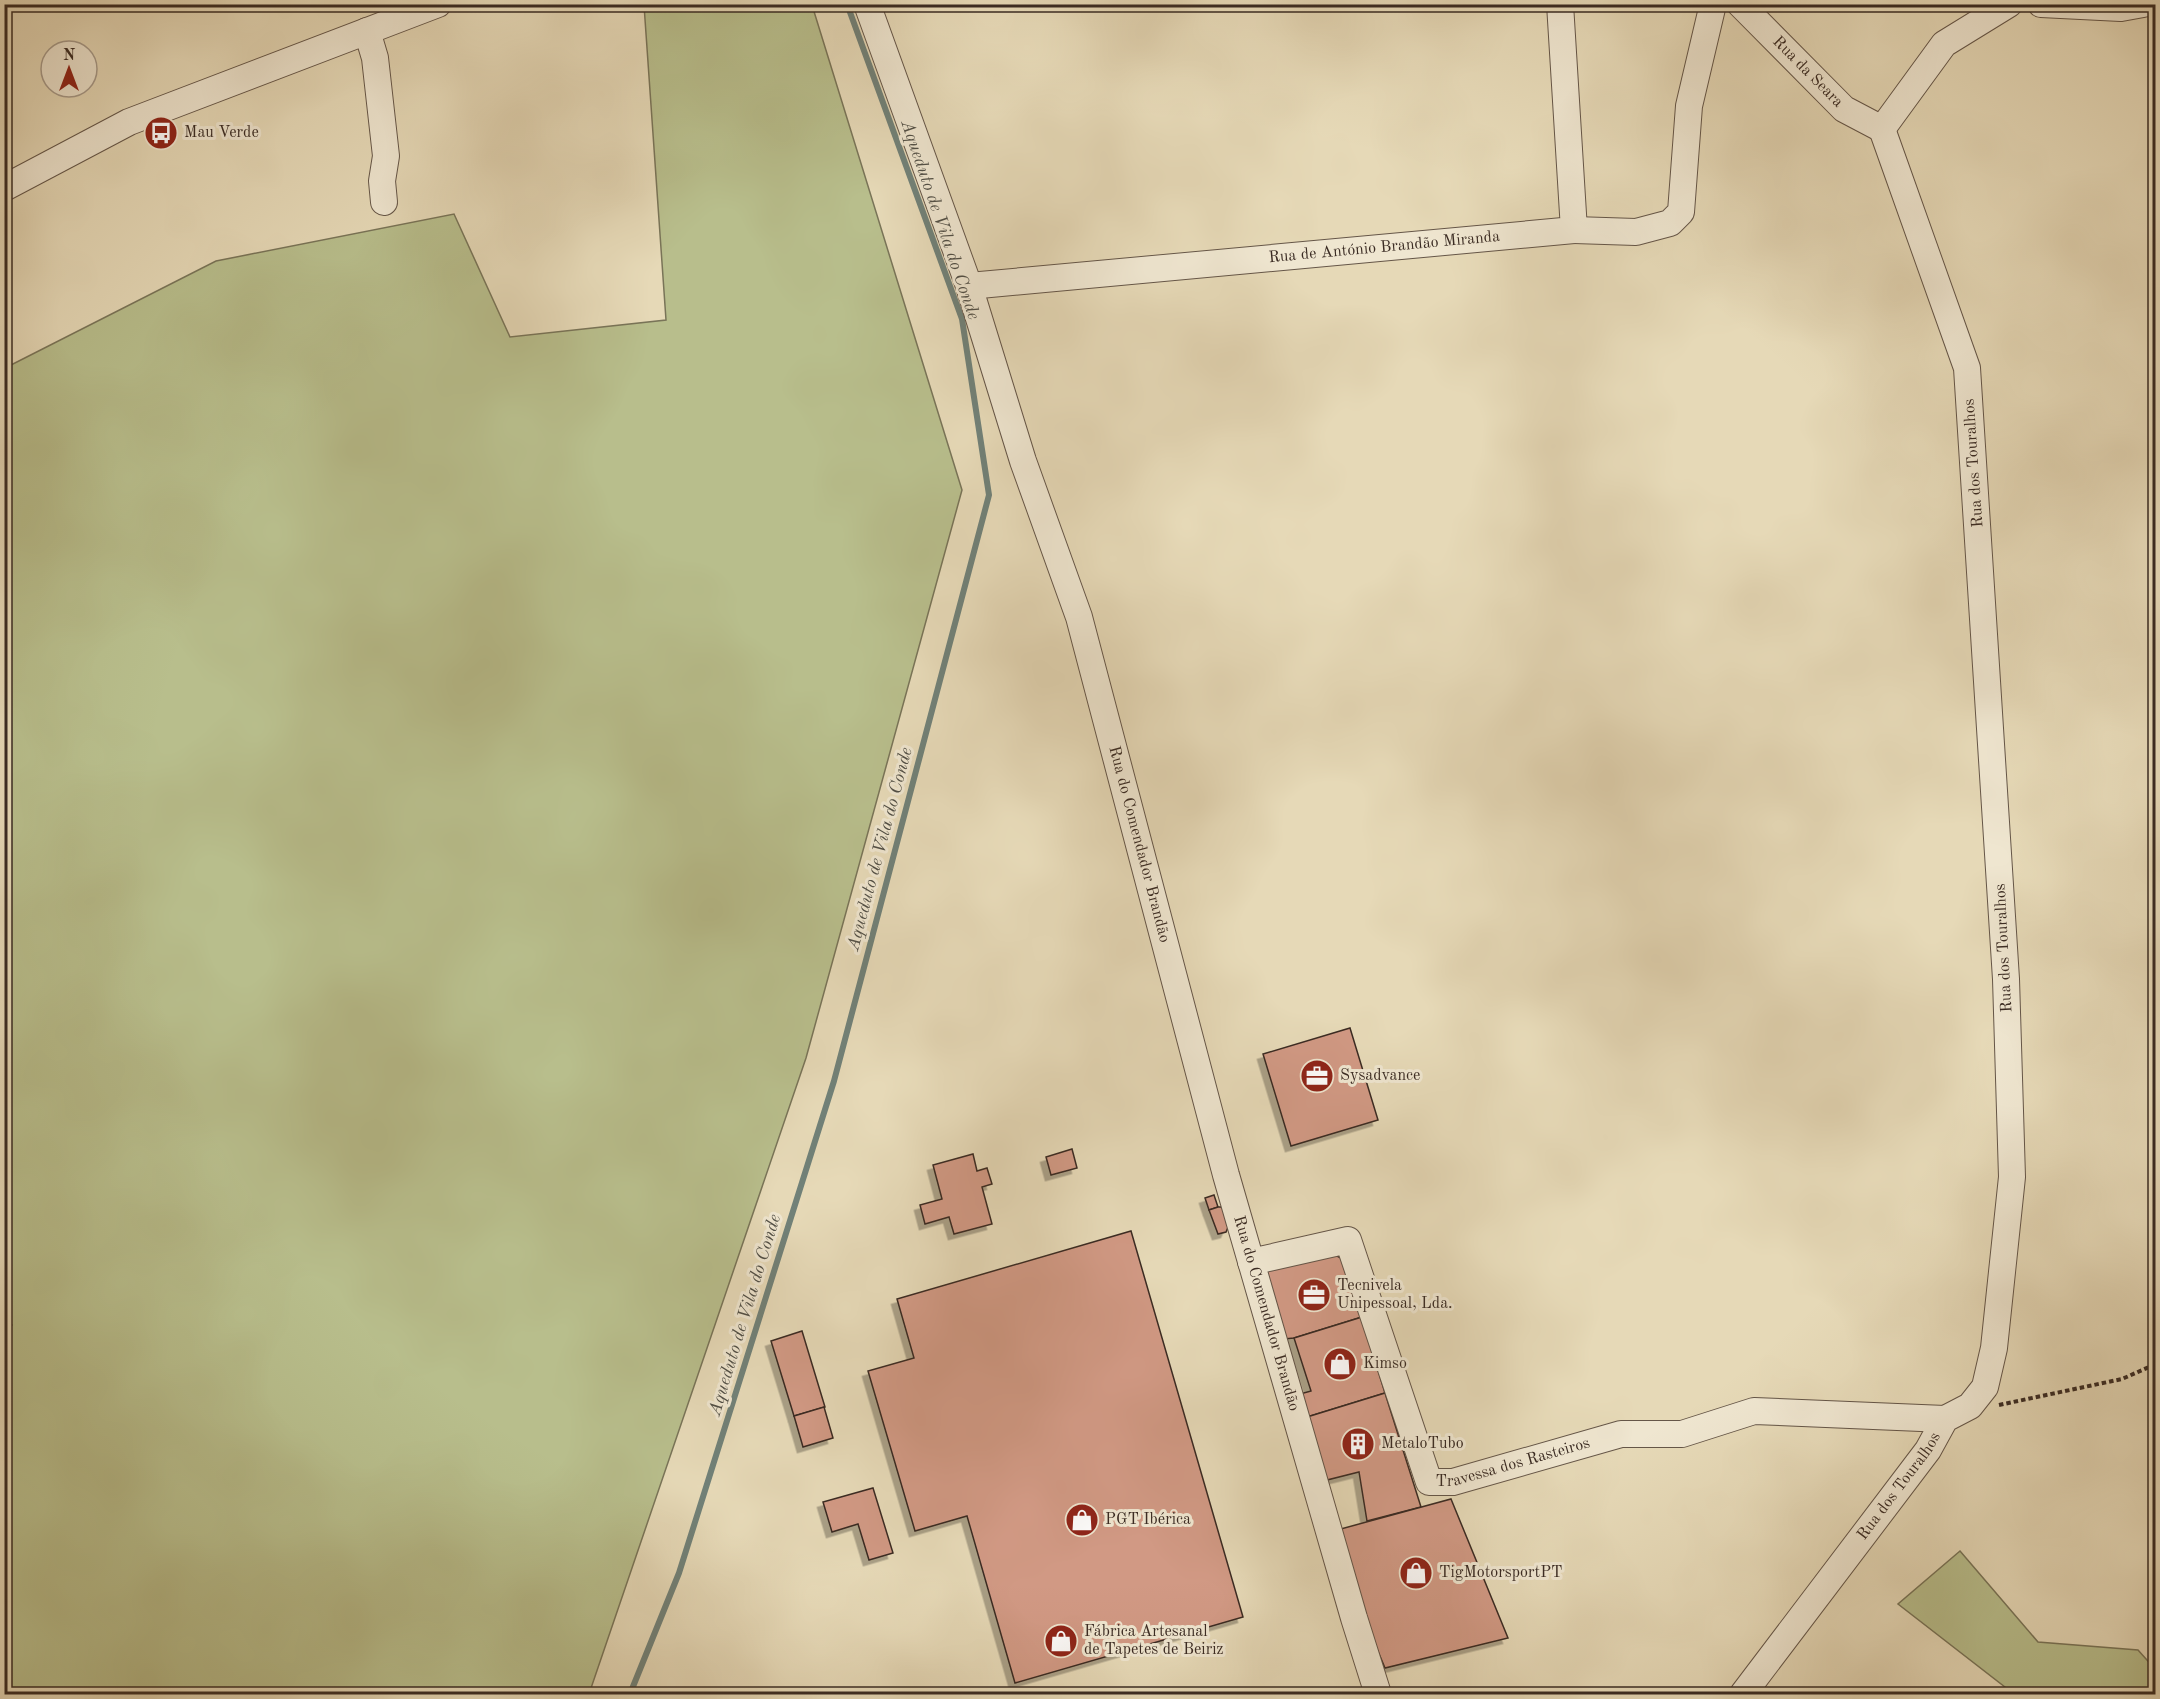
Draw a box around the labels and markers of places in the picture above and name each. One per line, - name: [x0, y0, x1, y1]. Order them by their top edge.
- bus stop icon: Mau Verde: [143, 115, 179, 151]
- place label: Mau Verde: [184, 125, 259, 141]
- office icon: Sysadvance: [1299, 1058, 1335, 1094]
- place label: Sysadvance: [1340, 1068, 1420, 1084]
- office icon: Tecnivela Unipessoal, Lda.: [1296, 1277, 1332, 1313]
- place label: Tecnivela Unipessoal, Lda.: [1337, 1278, 1453, 1312]
- shop icon: Kimso: [1322, 1346, 1358, 1382]
- place label: Kimso: [1363, 1356, 1407, 1372]
- building icon: MetaloTubo: [1340, 1426, 1376, 1462]
- place label: MetaloTubo: [1381, 1436, 1464, 1452]
- shop icon: PGT Ibérica: [1064, 1502, 1100, 1538]
- place label: PGT Ibérica: [1105, 1512, 1191, 1528]
- shop icon: TigMotorsportPT: [1398, 1555, 1434, 1591]
- place label: TigMotorsportPT: [1439, 1565, 1562, 1581]
- shop icon: Fábrica Artesanal de Tapetes de Beiriz: [1043, 1623, 1079, 1659]
- place label: Fábrica Artesanal de Tapetes de Beiriz: [1084, 1624, 1224, 1658]

